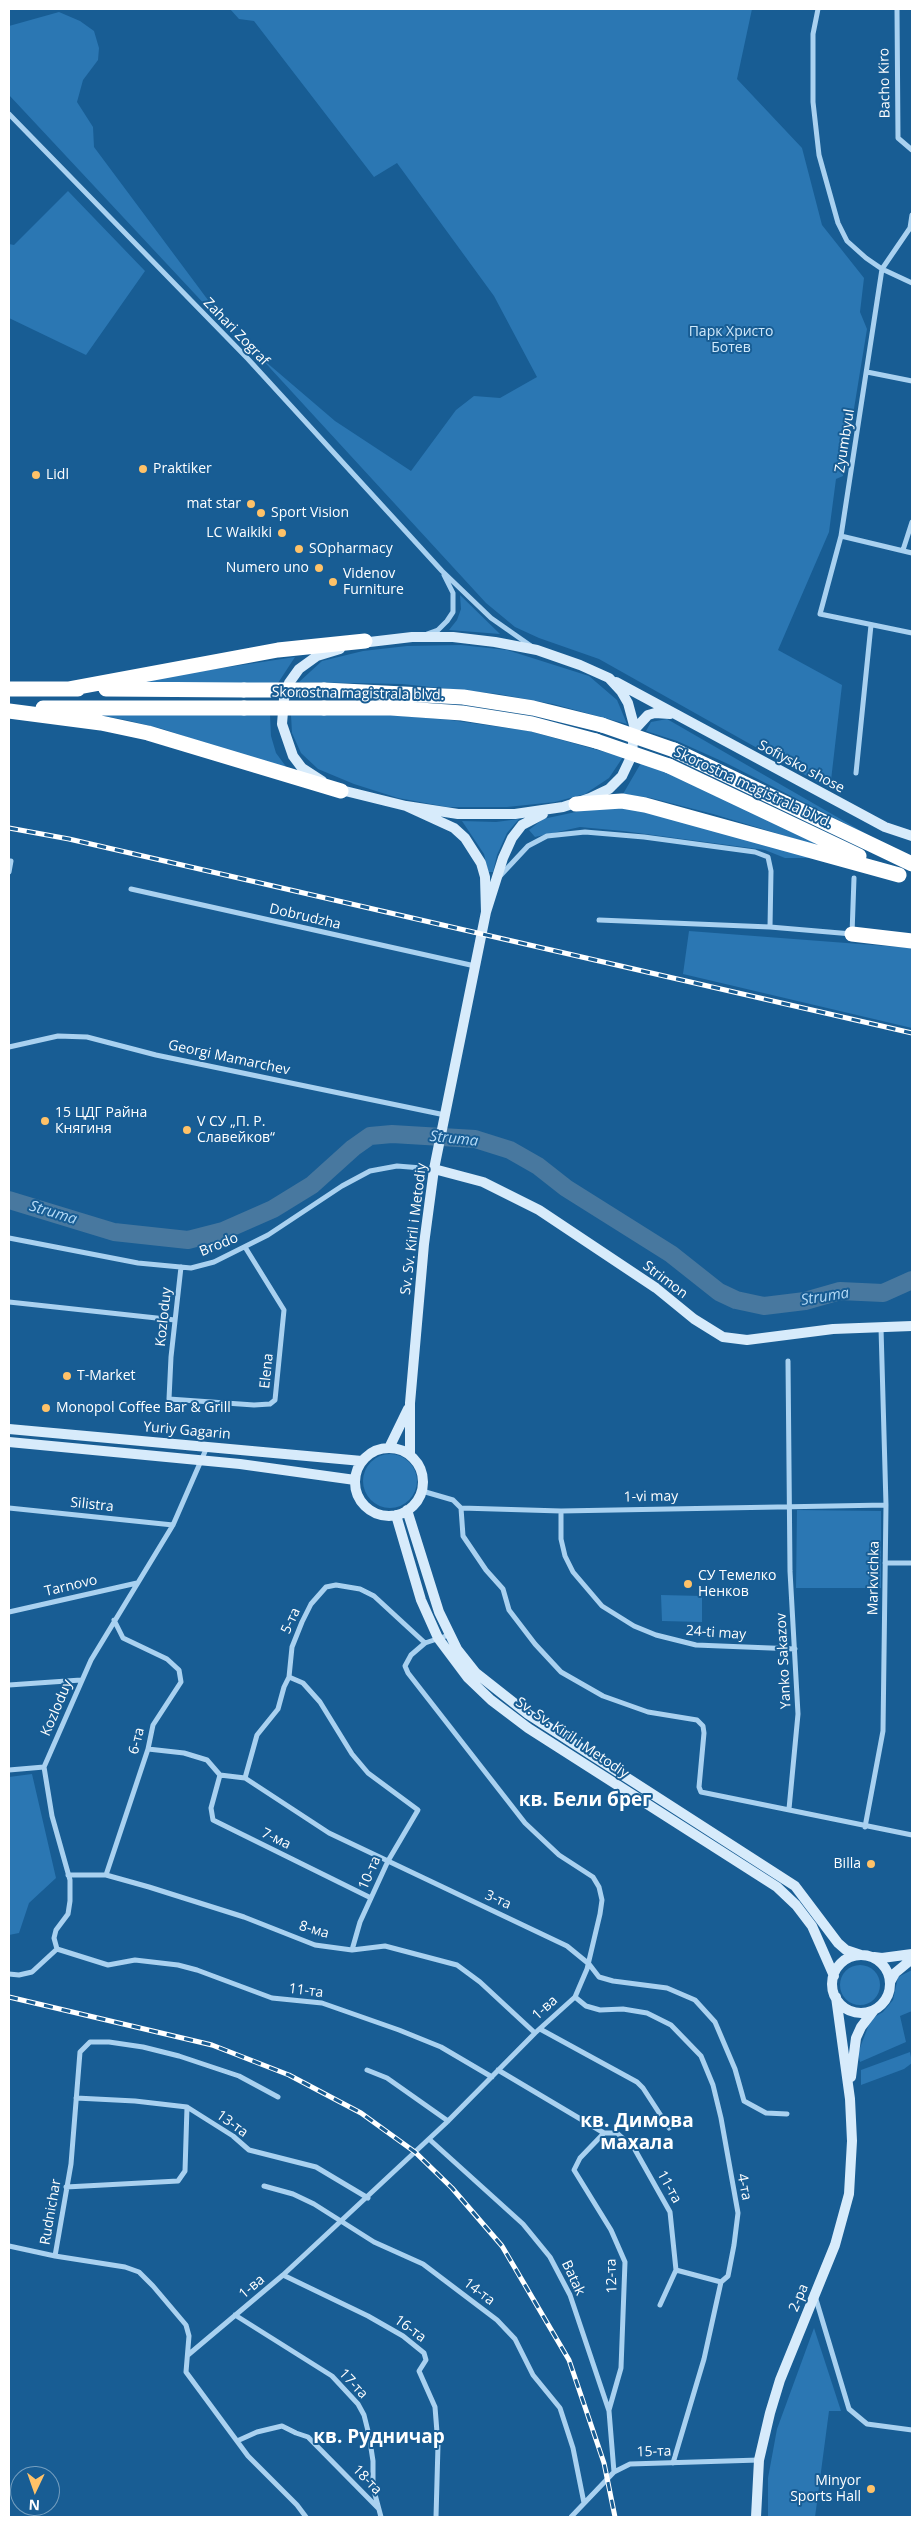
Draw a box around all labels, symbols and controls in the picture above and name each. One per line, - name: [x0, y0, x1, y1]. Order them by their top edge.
- street label: Bacho Kiro: [876, 48, 894, 118]
- street label: Zahari Zograf: [200, 295, 272, 369]
- park label: Парк Христо Ботев: [689, 324, 773, 357]
- street label: Zyumbyul: [832, 408, 858, 474]
- place label: Praktiker: [153, 461, 212, 477]
- marker: Praktiker: [137, 463, 149, 475]
- place label: Lidl: [46, 467, 69, 483]
- marker: Lidl: [30, 469, 42, 481]
- place label: mat star: [186, 496, 241, 512]
- marker: mat star: [245, 498, 257, 510]
- place label: Sport Vision: [271, 505, 349, 521]
- marker: Sport Vision: [255, 507, 267, 519]
- place label: LC Waikiki: [206, 525, 272, 541]
- marker: LC Waikiki: [276, 527, 288, 539]
- place label: SOpharmacy: [309, 541, 393, 557]
- marker: SOpharmacy: [293, 543, 305, 555]
- place label: Numero uno: [226, 560, 309, 576]
- marker: Numero uno: [313, 562, 325, 574]
- place label: Videnov Furniture: [343, 566, 404, 598]
- marker: Videnov Furniture: [327, 576, 339, 588]
- street label: Skorostna magistrala blvd.: [272, 684, 444, 704]
- street label: Sofiysko shose: [755, 737, 847, 797]
- street label: Skorostna magistrala blvd.: [671, 744, 835, 832]
- street label: Dobrudzha: [268, 901, 342, 933]
- street label: Georgi Mamarchev: [167, 1037, 291, 1079]
- place label: 15 ЦДГ Райна Княгиня: [55, 1105, 147, 1138]
- place label: V СУ „П. Р. Славейков“: [197, 1114, 275, 1146]
- marker: 15 ЦДГ Райна Княгиня: [39, 1115, 51, 1127]
- marker: V СУ „П. Р. Славейков“: [181, 1124, 193, 1136]
- water label: Struma: [429, 1128, 479, 1150]
- street label: Sv. Sv. Kiril i Metodiy: [398, 1162, 430, 1296]
- water label: Struma: [27, 1197, 79, 1229]
- street label: Brodo: [197, 1230, 241, 1260]
- street label: Strimon: [639, 1258, 691, 1302]
- water label: Struma: [800, 1284, 850, 1310]
- street label: Kozloduy: [153, 1286, 175, 1348]
- street label: Elena: [257, 1352, 277, 1390]
- place label: T-Market: [77, 1368, 136, 1384]
- marker: T-Market: [61, 1370, 73, 1382]
- place label: Monopol Coffee Bar & Grill: [56, 1400, 231, 1416]
- marker: Monopol Coffee Bar & Grill: [40, 1402, 52, 1414]
- street label: Yuriy Gagarin: [143, 1419, 231, 1443]
- street label: 1-vi may: [624, 1488, 678, 1506]
- street label: Silistra: [70, 1494, 114, 1516]
- street label: Markvichka: [865, 1541, 883, 1615]
- place label: СУ Темелко Ненков: [698, 1568, 776, 1600]
- street label: Tarnovo: [43, 1572, 99, 1600]
- marker: СУ Темелко Ненков: [682, 1578, 694, 1590]
- street label: 5-та: [278, 1605, 304, 1637]
- street label: Yanko Sakazov: [773, 1613, 795, 1709]
- street label: 24-ti may: [685, 1623, 747, 1643]
- street label: Kozloduy: [38, 1677, 76, 1739]
- street label: Sv. Sv. Kiril i Metodiy: [512, 1694, 632, 1782]
- street label: 6-та: [126, 1726, 148, 1756]
- district label: кв. Бели брег: [519, 1790, 651, 1812]
- street label: 7-ма: [259, 1825, 293, 1853]
- street label: 10-та: [355, 1854, 385, 1892]
- place label: Billa: [834, 1856, 861, 1872]
- marker: Billa: [865, 1858, 877, 1870]
- street label: 3-та: [482, 1887, 514, 1913]
- street label: 8-ма: [297, 1918, 331, 1942]
- street label: 11-та: [288, 1981, 324, 2001]
- street label: 1-ва: [529, 1992, 561, 2024]
- street label: 13-та: [213, 2107, 251, 2141]
- district label: кв. Димова махала: [580, 2111, 694, 2155]
- street label: 11-та: [653, 2168, 685, 2206]
- street label: 4-та: [733, 2172, 755, 2202]
- street label: Rudnichar: [37, 2178, 65, 2246]
- street label: Batak: [558, 2258, 588, 2298]
- street label: 12-та: [603, 2258, 621, 2294]
- street label: 1-ва: [236, 2271, 268, 2303]
- street label: 14-та: [460, 2275, 498, 2309]
- street label: 2-ра: [786, 2281, 812, 2315]
- street label: 16-та: [391, 2312, 429, 2346]
- street label: 17-та: [335, 2366, 371, 2402]
- district label: кв. Рудничар: [313, 2427, 445, 2449]
- street label: 15-та: [636, 2443, 672, 2461]
- street label: 18-та: [349, 2462, 385, 2498]
- north arrow: [10, 2466, 60, 2516]
- place label: Minyor Sports Hall: [790, 2473, 861, 2506]
- marker: Minyor Sports Hall: [865, 2483, 877, 2495]
- text: N: [28, 2496, 40, 2515]

